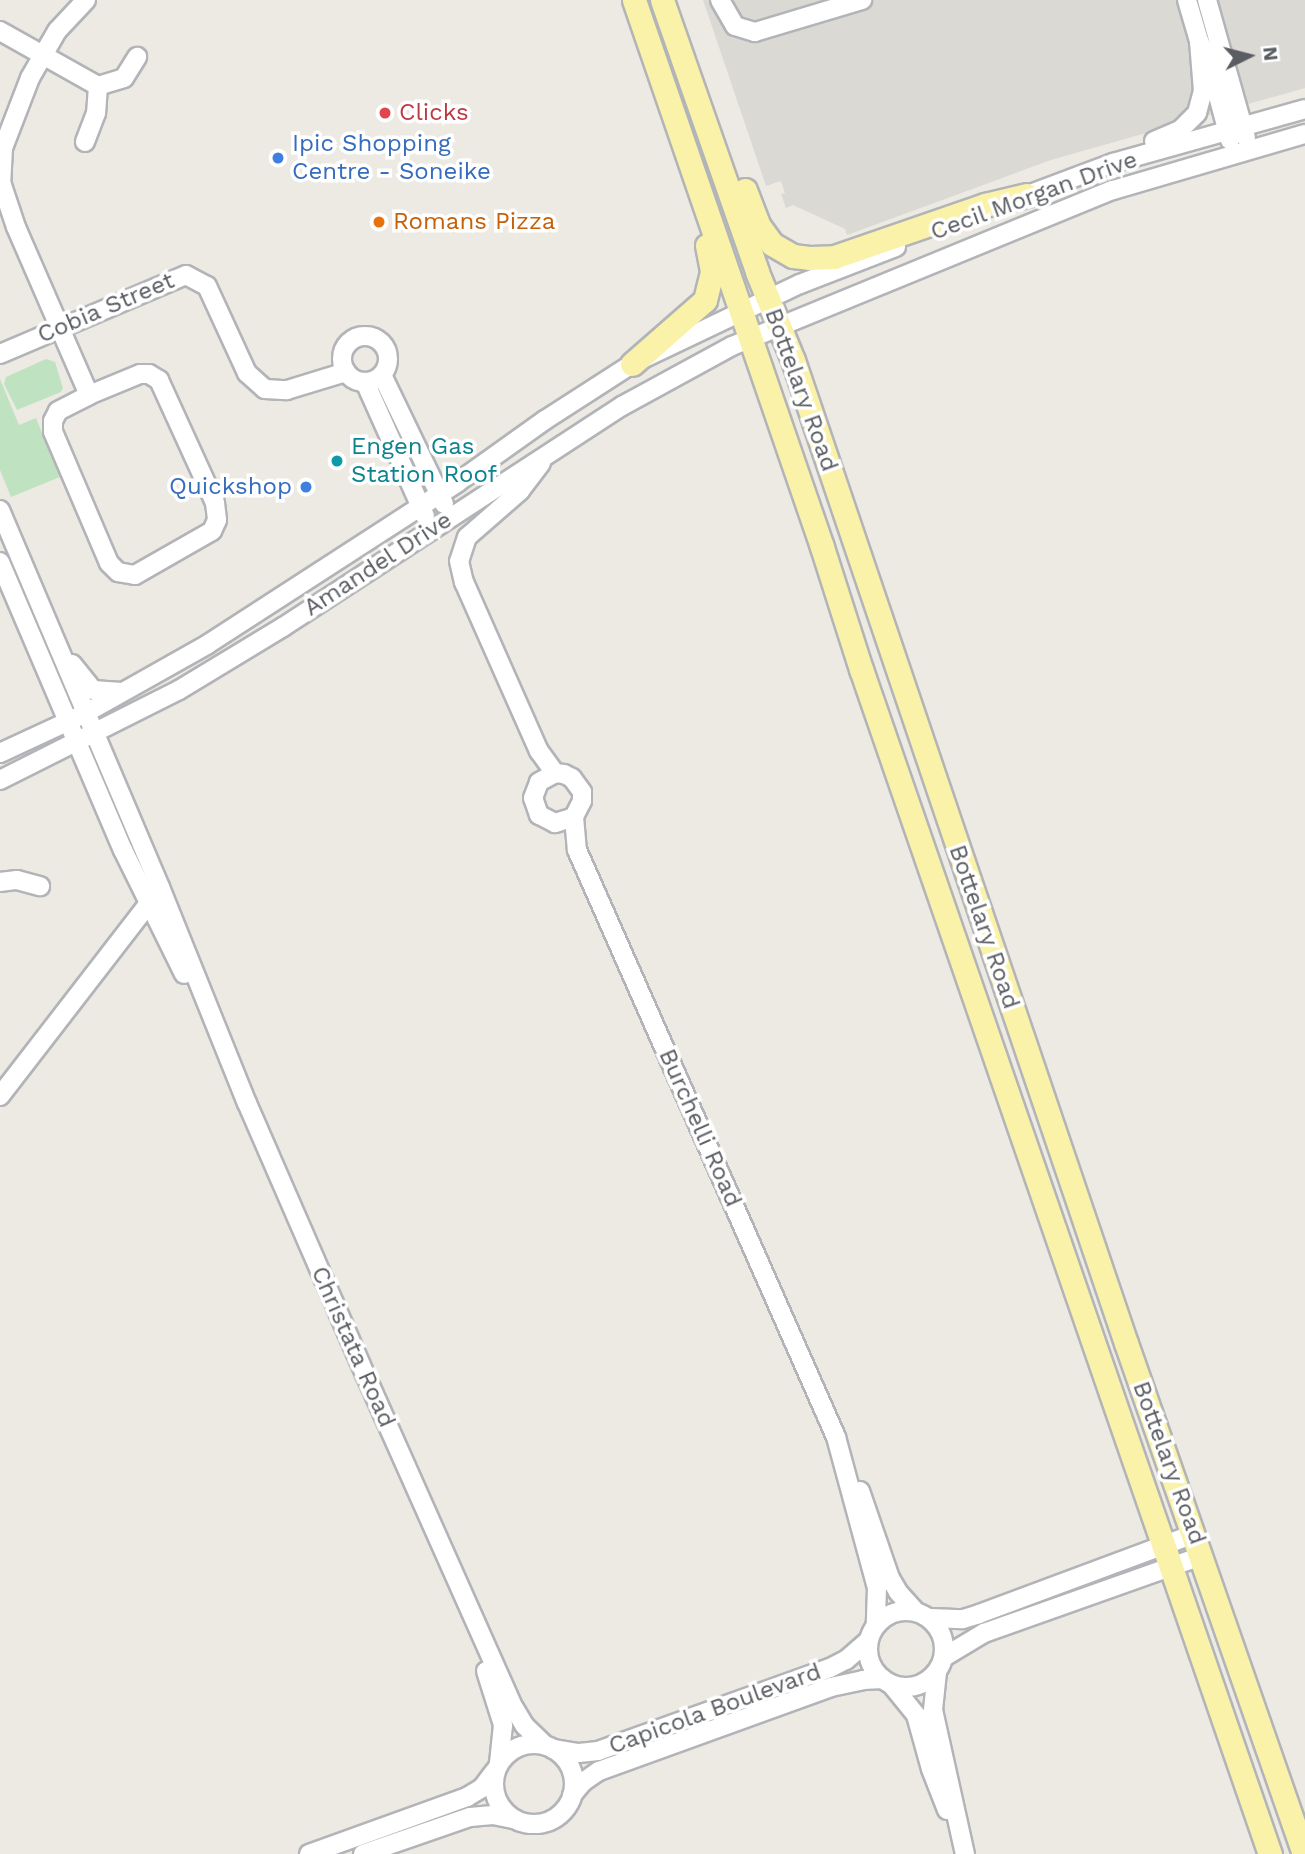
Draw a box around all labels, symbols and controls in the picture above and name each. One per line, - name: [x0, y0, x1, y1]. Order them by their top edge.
- north arrow: [1214, 21, 1284, 91]
- text: N: [1258, 46, 1283, 62]
- place label: Clicks: [399, 99, 469, 127]
- marker: Clicks: [377, 105, 393, 121]
- place label: Ipic Shopping Centre - Soneike: [292, 130, 491, 186]
- street label: Cecil Morgan Drive: [926, 145, 1142, 247]
- marker: Ipic Shopping Centre - Soneike: [270, 150, 286, 166]
- place label: Romans Pizza: [393, 208, 555, 236]
- marker: Romans Pizza: [371, 214, 387, 230]
- street label: Cobia Street: [33, 266, 179, 350]
- street label: Bottelary Road: [758, 304, 844, 476]
- place label: Engen Gas Station Roof: [351, 433, 497, 489]
- marker: Engen Gas Station Roof: [329, 453, 345, 469]
- place label: Quickshop: [169, 473, 292, 501]
- marker: Quickshop: [298, 479, 314, 495]
- street label: Amandel Drive: [298, 505, 458, 623]
- street label: Bottelary Road: [942, 841, 1026, 1013]
- street label: Burchelli Road: [652, 1045, 748, 1211]
- street label: Christata Road: [305, 1262, 401, 1432]
- street label: Bottelary Road: [1126, 1377, 1212, 1549]
- street label: Capicola Boulevard: [605, 1657, 825, 1761]

